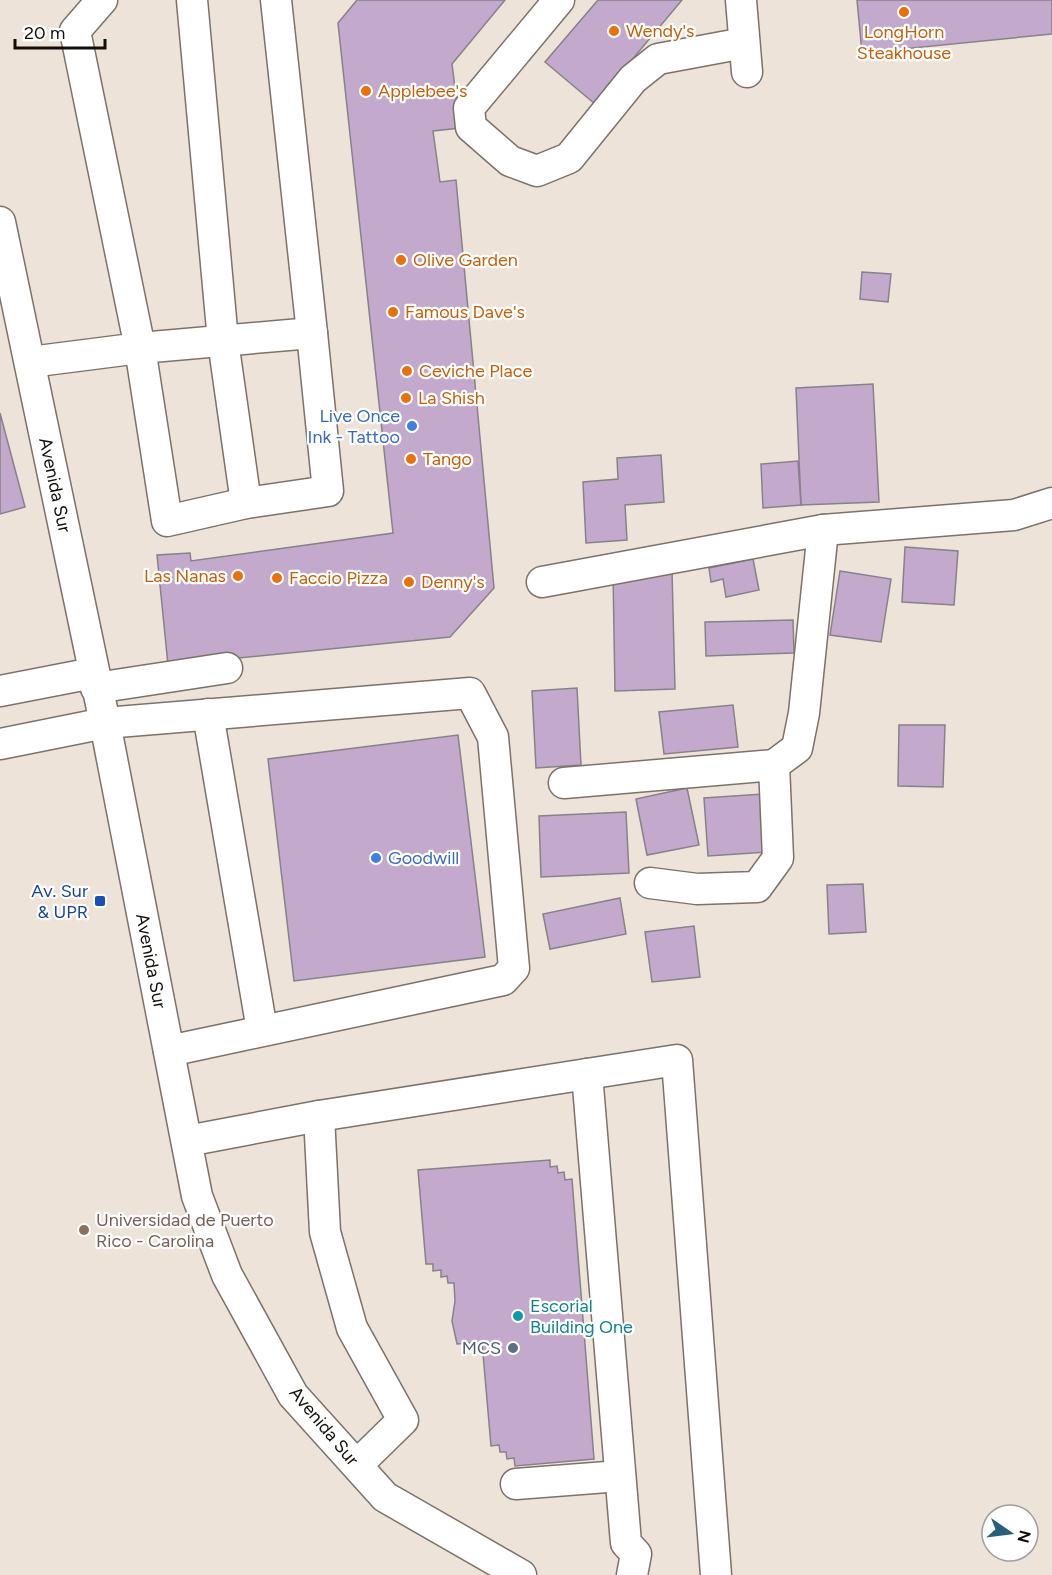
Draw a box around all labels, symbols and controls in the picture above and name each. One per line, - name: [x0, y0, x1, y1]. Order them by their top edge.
- marker: LongHorn Steakhouse: [897, 5, 911, 19]
- scale bar: [15, 12, 105, 50]
- place label: Wendy's: [626, 20, 694, 42]
- place label: LongHorn Steakhouse: [857, 21, 951, 64]
- text: 20 m: [24, 22, 65, 44]
- marker: Wendy's: [607, 24, 621, 38]
- place label: Applebee's: [378, 80, 467, 102]
- marker: Applebee's: [359, 84, 373, 98]
- place label: Olive Garden: [413, 249, 518, 271]
- marker: Olive Garden: [394, 253, 408, 267]
- place label: Famous Dave's: [405, 301, 525, 323]
- marker: Famous Dave's: [386, 305, 400, 319]
- place label: Ceviche Place: [419, 360, 532, 382]
- marker: Ceviche Place: [400, 364, 414, 378]
- place label: La Shish: [418, 387, 485, 409]
- marker: La Shish: [399, 391, 413, 405]
- place label: Live Once Ink - Tattoo: [308, 405, 400, 448]
- marker: Live Once Ink - Tattoo: [405, 419, 419, 433]
- street label: Avenida Sur: [34, 436, 76, 534]
- place label: Tango: [423, 448, 472, 470]
- marker: Tango: [404, 452, 418, 466]
- place label: Las Nanas: [144, 565, 226, 587]
- place label: Faccio Pizza: [289, 567, 388, 589]
- marker: Las Nanas: [231, 569, 245, 583]
- marker: Faccio Pizza: [270, 571, 284, 585]
- place label: Denny's: [421, 571, 485, 593]
- marker: Denny's: [402, 575, 416, 589]
- place label: Goodwill: [388, 847, 459, 869]
- marker: Goodwill: [369, 851, 383, 865]
- place label: Av. Sur & UPR: [31, 880, 88, 923]
- marker: Av. Sur & UPR: [93, 894, 107, 908]
- street label: Avenida Sur: [131, 912, 171, 1010]
- place label: Universidad de Puerto Rico - Carolina: [96, 1209, 274, 1252]
- marker: Universidad de Puerto Rico - Carolina: [77, 1223, 91, 1237]
- place label: Escorial Building One: [530, 1295, 633, 1338]
- marker: Escorial Building One: [511, 1309, 525, 1323]
- place label: MCS: [462, 1337, 501, 1359]
- marker: MCS: [506, 1341, 520, 1355]
- street label: Avenida Sur: [285, 1382, 363, 1470]
- north arrow: [980, 1503, 1040, 1563]
- text: N: [1013, 1528, 1035, 1545]

